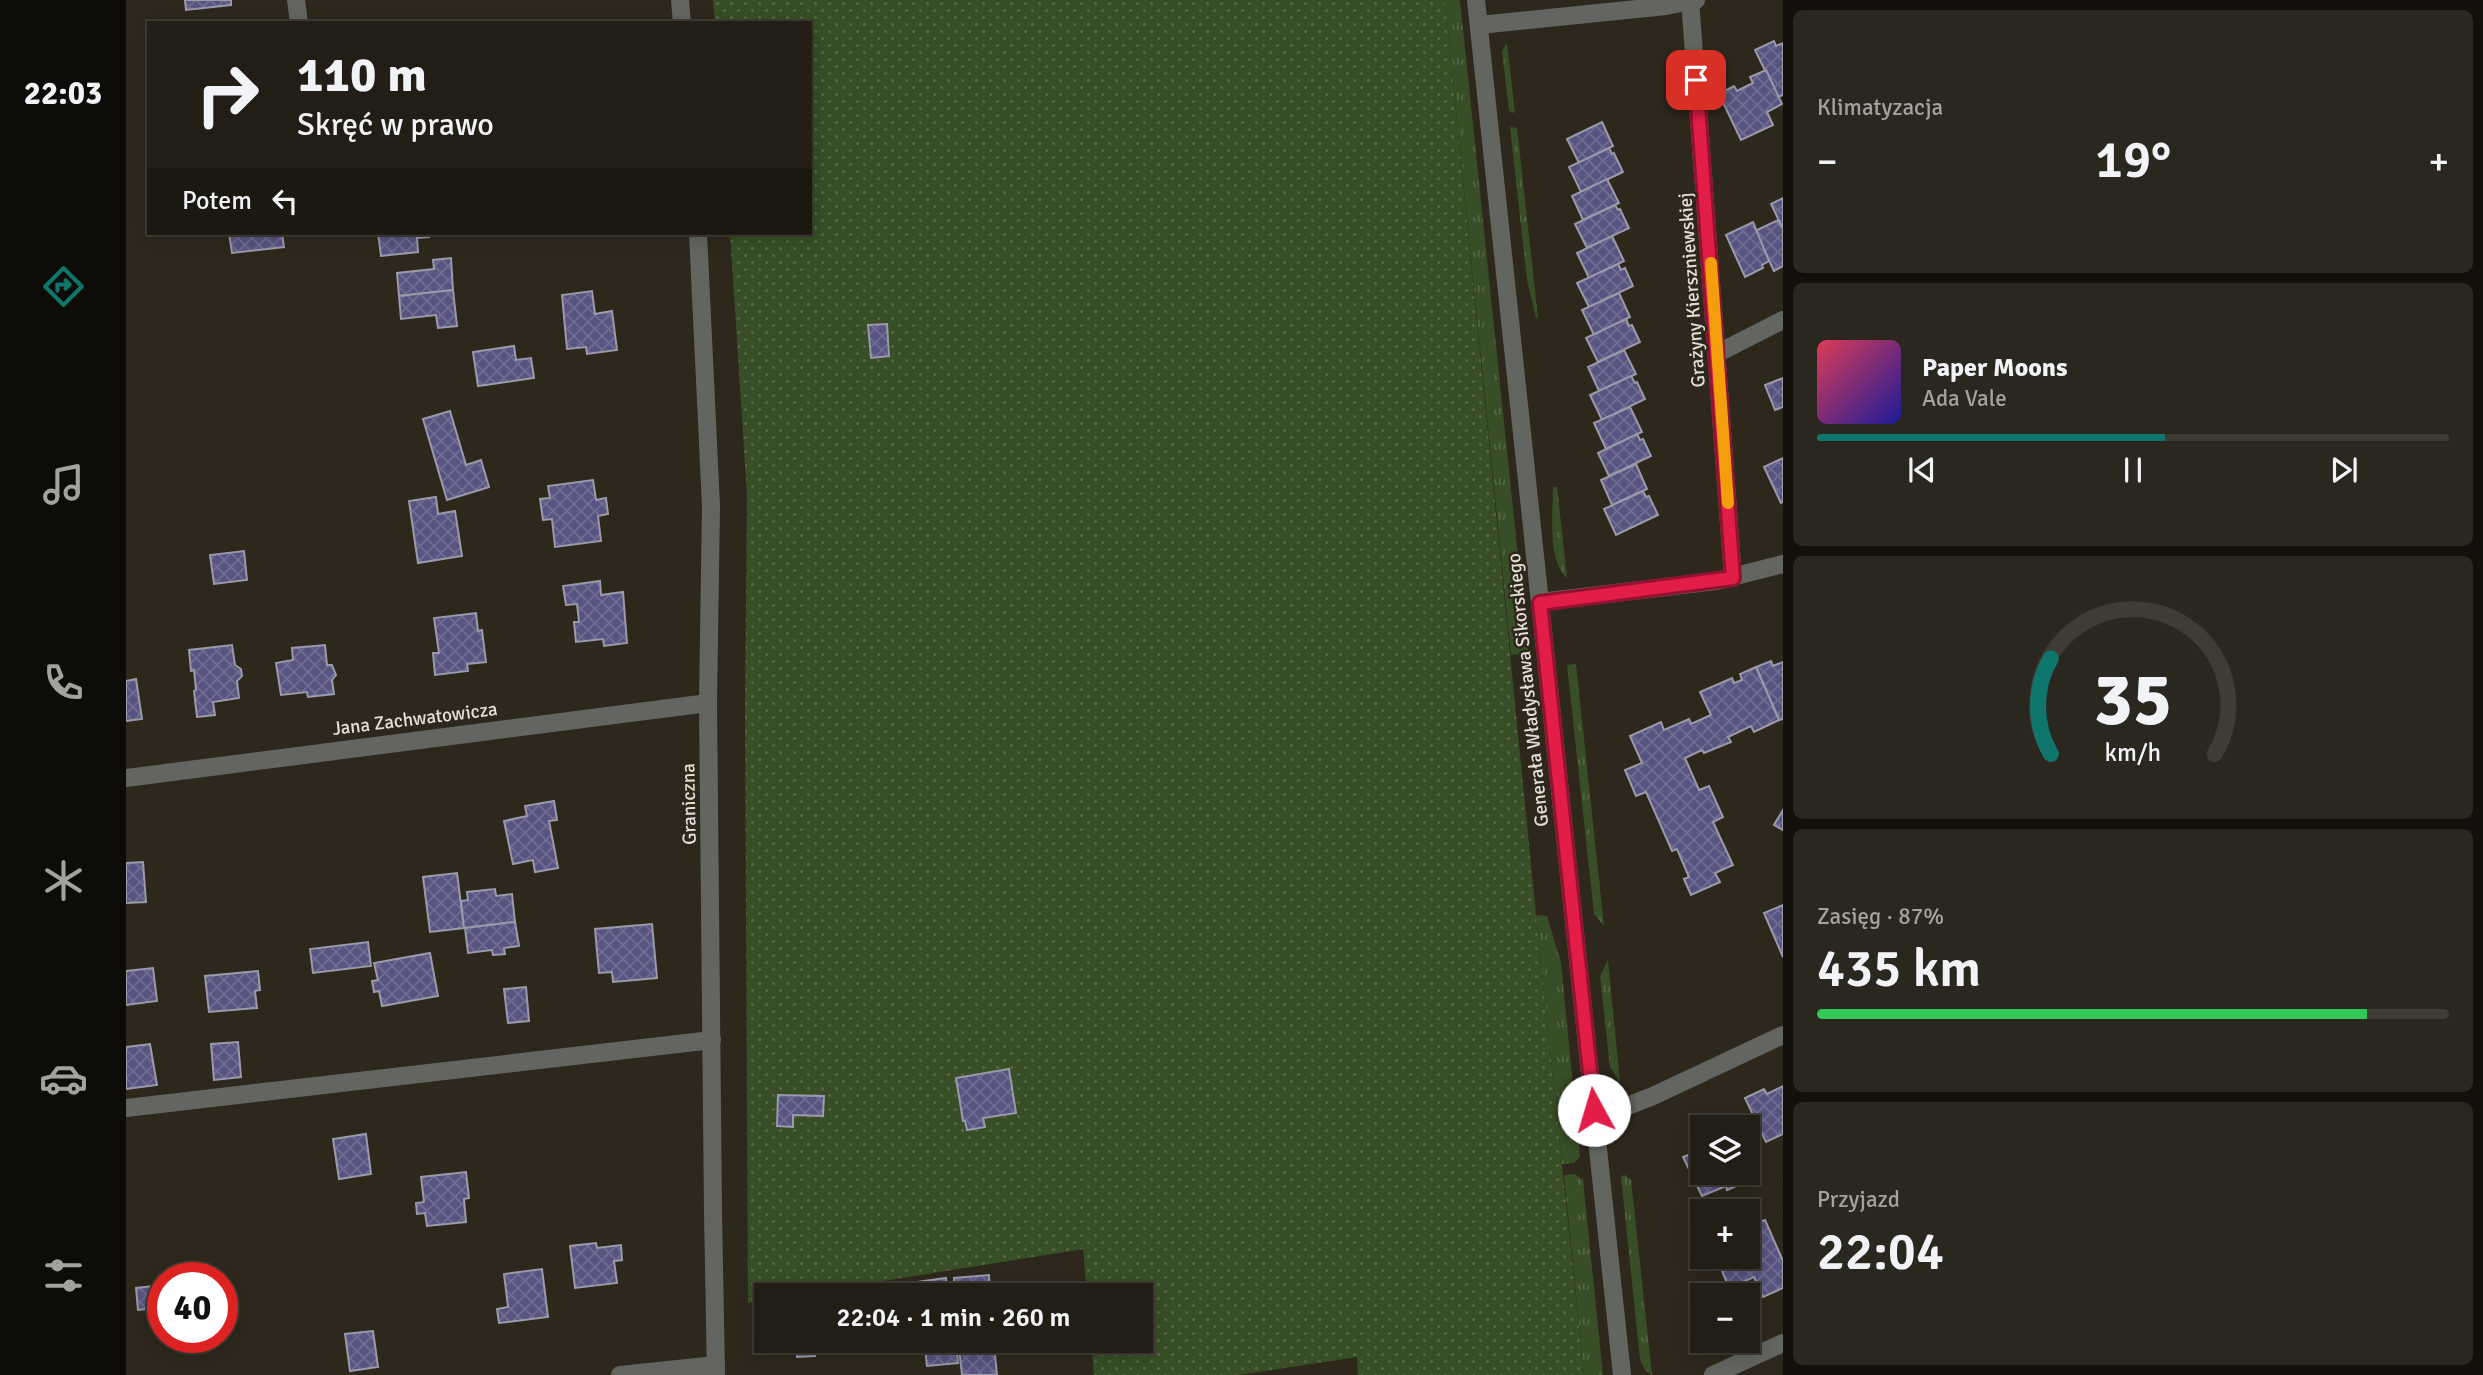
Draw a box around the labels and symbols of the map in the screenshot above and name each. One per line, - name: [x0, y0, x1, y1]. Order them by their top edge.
- pin: [1666, 50, 1726, 110]
- street label: Grażyny Kierszniewskiej: [1673, 192, 1711, 388]
- street label: Generała Władysława Sikorskiego: [1502, 552, 1554, 828]
- street label: Jana Zachwatowicza: [331, 697, 499, 741]
- street label: Graniczna: [676, 763, 702, 845]
- position arrow: [1557, 1073, 1631, 1147]
- speed limit sign: 40: [147, 1262, 238, 1353]

